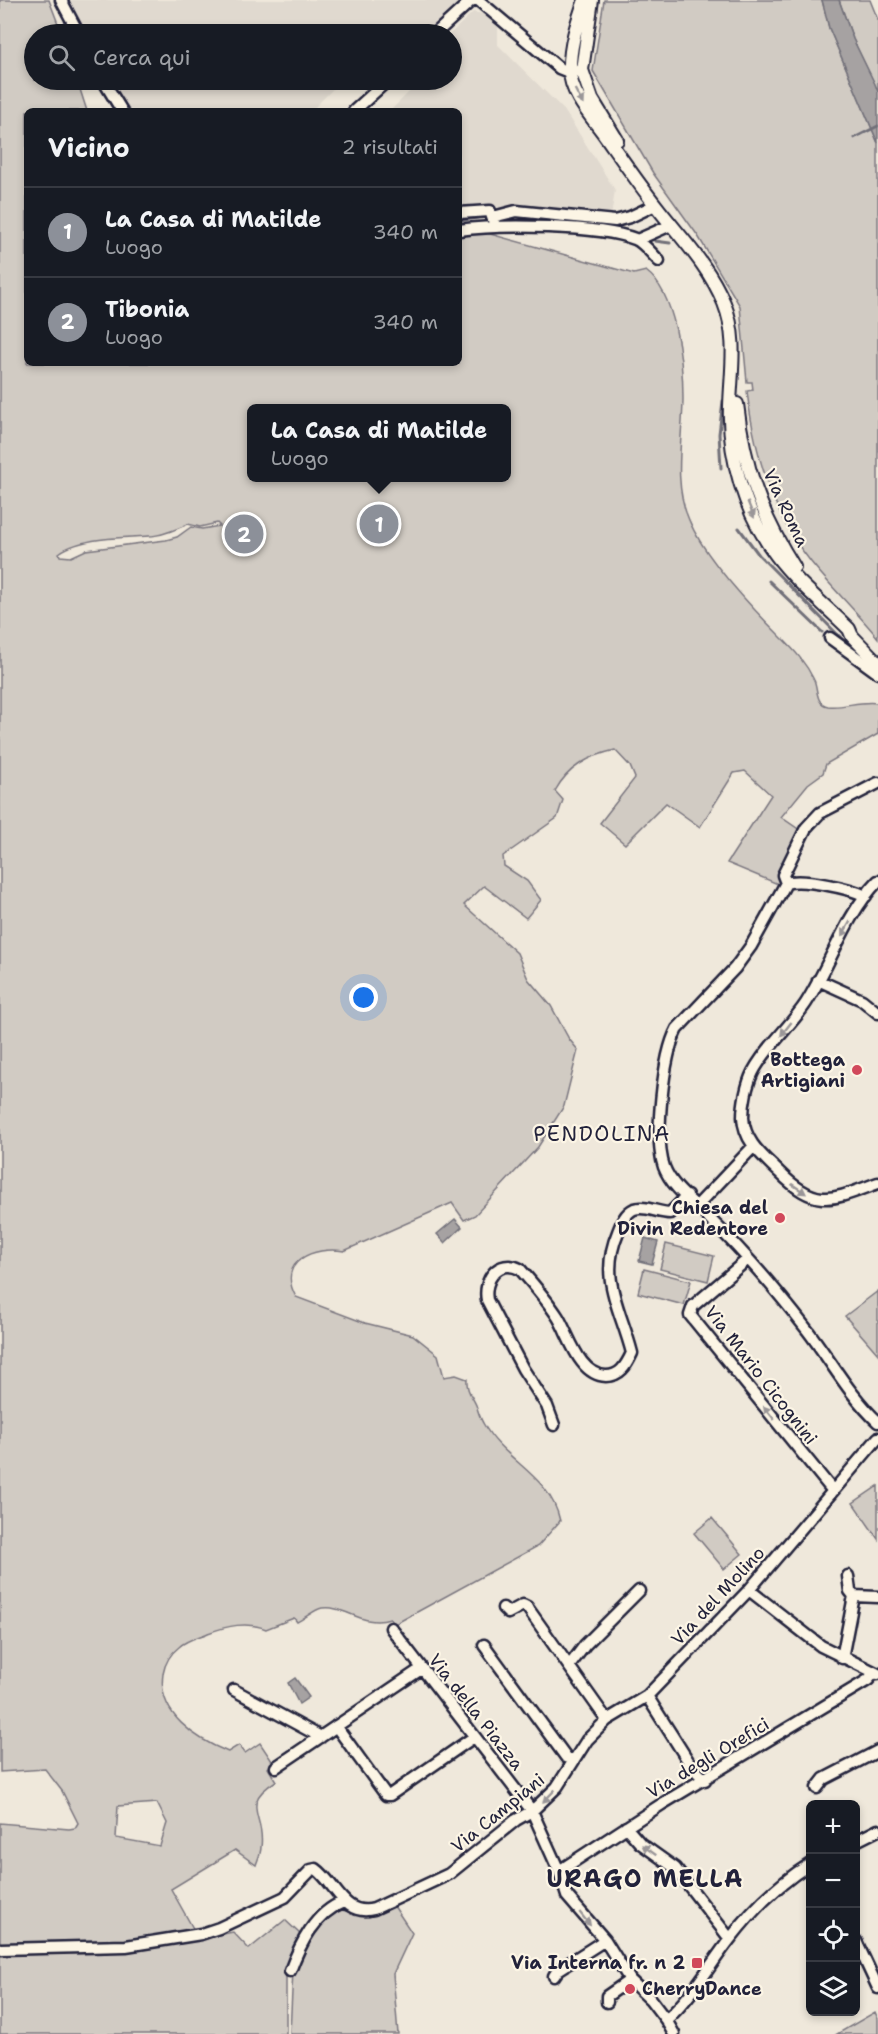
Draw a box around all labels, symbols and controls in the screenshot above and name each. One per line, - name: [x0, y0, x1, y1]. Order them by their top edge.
- search box: [24, 24, 462, 90]
- icon: search: [45, 41, 78, 74]
- text: Cerca qui: [93, 43, 191, 72]
- one-way arrow: [574, 88, 584, 105]
- text: Vicino: [48, 130, 130, 165]
- text: 2 risultati: [342, 134, 438, 160]
- text: La Casa di Matilde: [105, 205, 322, 234]
- text: 1: [63, 219, 72, 245]
- text: 340 m: [373, 219, 438, 245]
- text: Luogo: [105, 234, 163, 260]
- text: Tibonia: [105, 295, 189, 324]
- text: 2: [61, 309, 75, 335]
- text: 340 m: [373, 309, 438, 335]
- text: Luogo: [105, 324, 163, 350]
- popup: [247, 404, 511, 482]
- text: La Casa di Matilde: [271, 416, 487, 445]
- text: Luogo: [271, 445, 329, 471]
- street label: Via Roma: [757, 465, 815, 551]
- one-way arrow: [747, 501, 756, 519]
- pin: 1: [360, 502, 398, 546]
- pin: 2: [224, 512, 264, 556]
- one-way arrow: [841, 921, 851, 938]
- your location: [349, 983, 378, 1012]
- one-way arrow: [780, 1021, 793, 1037]
- place label: Bottega Artigiani: [761, 1048, 846, 1093]
- marker: Bottega Artigiani: [850, 1063, 864, 1077]
- district label: PENDOLINA: [533, 1120, 671, 1148]
- one-way arrow: [790, 1183, 806, 1195]
- place label: Chiesa del Divin Redentore: [617, 1196, 768, 1241]
- marker: Chiesa del Divin Redentore: [773, 1211, 787, 1225]
- street label: Via Mario Cicognini: [699, 1301, 823, 1449]
- one-way arrow: [763, 1406, 776, 1421]
- street label: Via del Molino: [666, 1541, 770, 1651]
- street label: Via della Piazza: [423, 1649, 529, 1775]
- street label: Via degli Orefici: [642, 1712, 774, 1804]
- street label: Via Campiani: [446, 1768, 550, 1858]
- one-way arrow: [542, 1788, 556, 1802]
- map controls: [806, 1800, 860, 2016]
- button: +: [806, 1800, 860, 1854]
- one-way arrow: [641, 1844, 657, 1856]
- button: −: [806, 1854, 860, 1908]
- district label: URAGO MELLA: [546, 1863, 744, 1895]
- button: locate: [806, 1908, 860, 1962]
- one-way arrow: [579, 1911, 592, 1927]
- place label: Via Interna fr. n 2: [511, 1951, 685, 1975]
- marker: Via Interna fr. n 2: [690, 1956, 704, 1970]
- button: layers: [806, 1962, 860, 2016]
- place label: CherryDance: [642, 1977, 762, 2001]
- marker: CherryDance: [623, 1982, 637, 1996]

